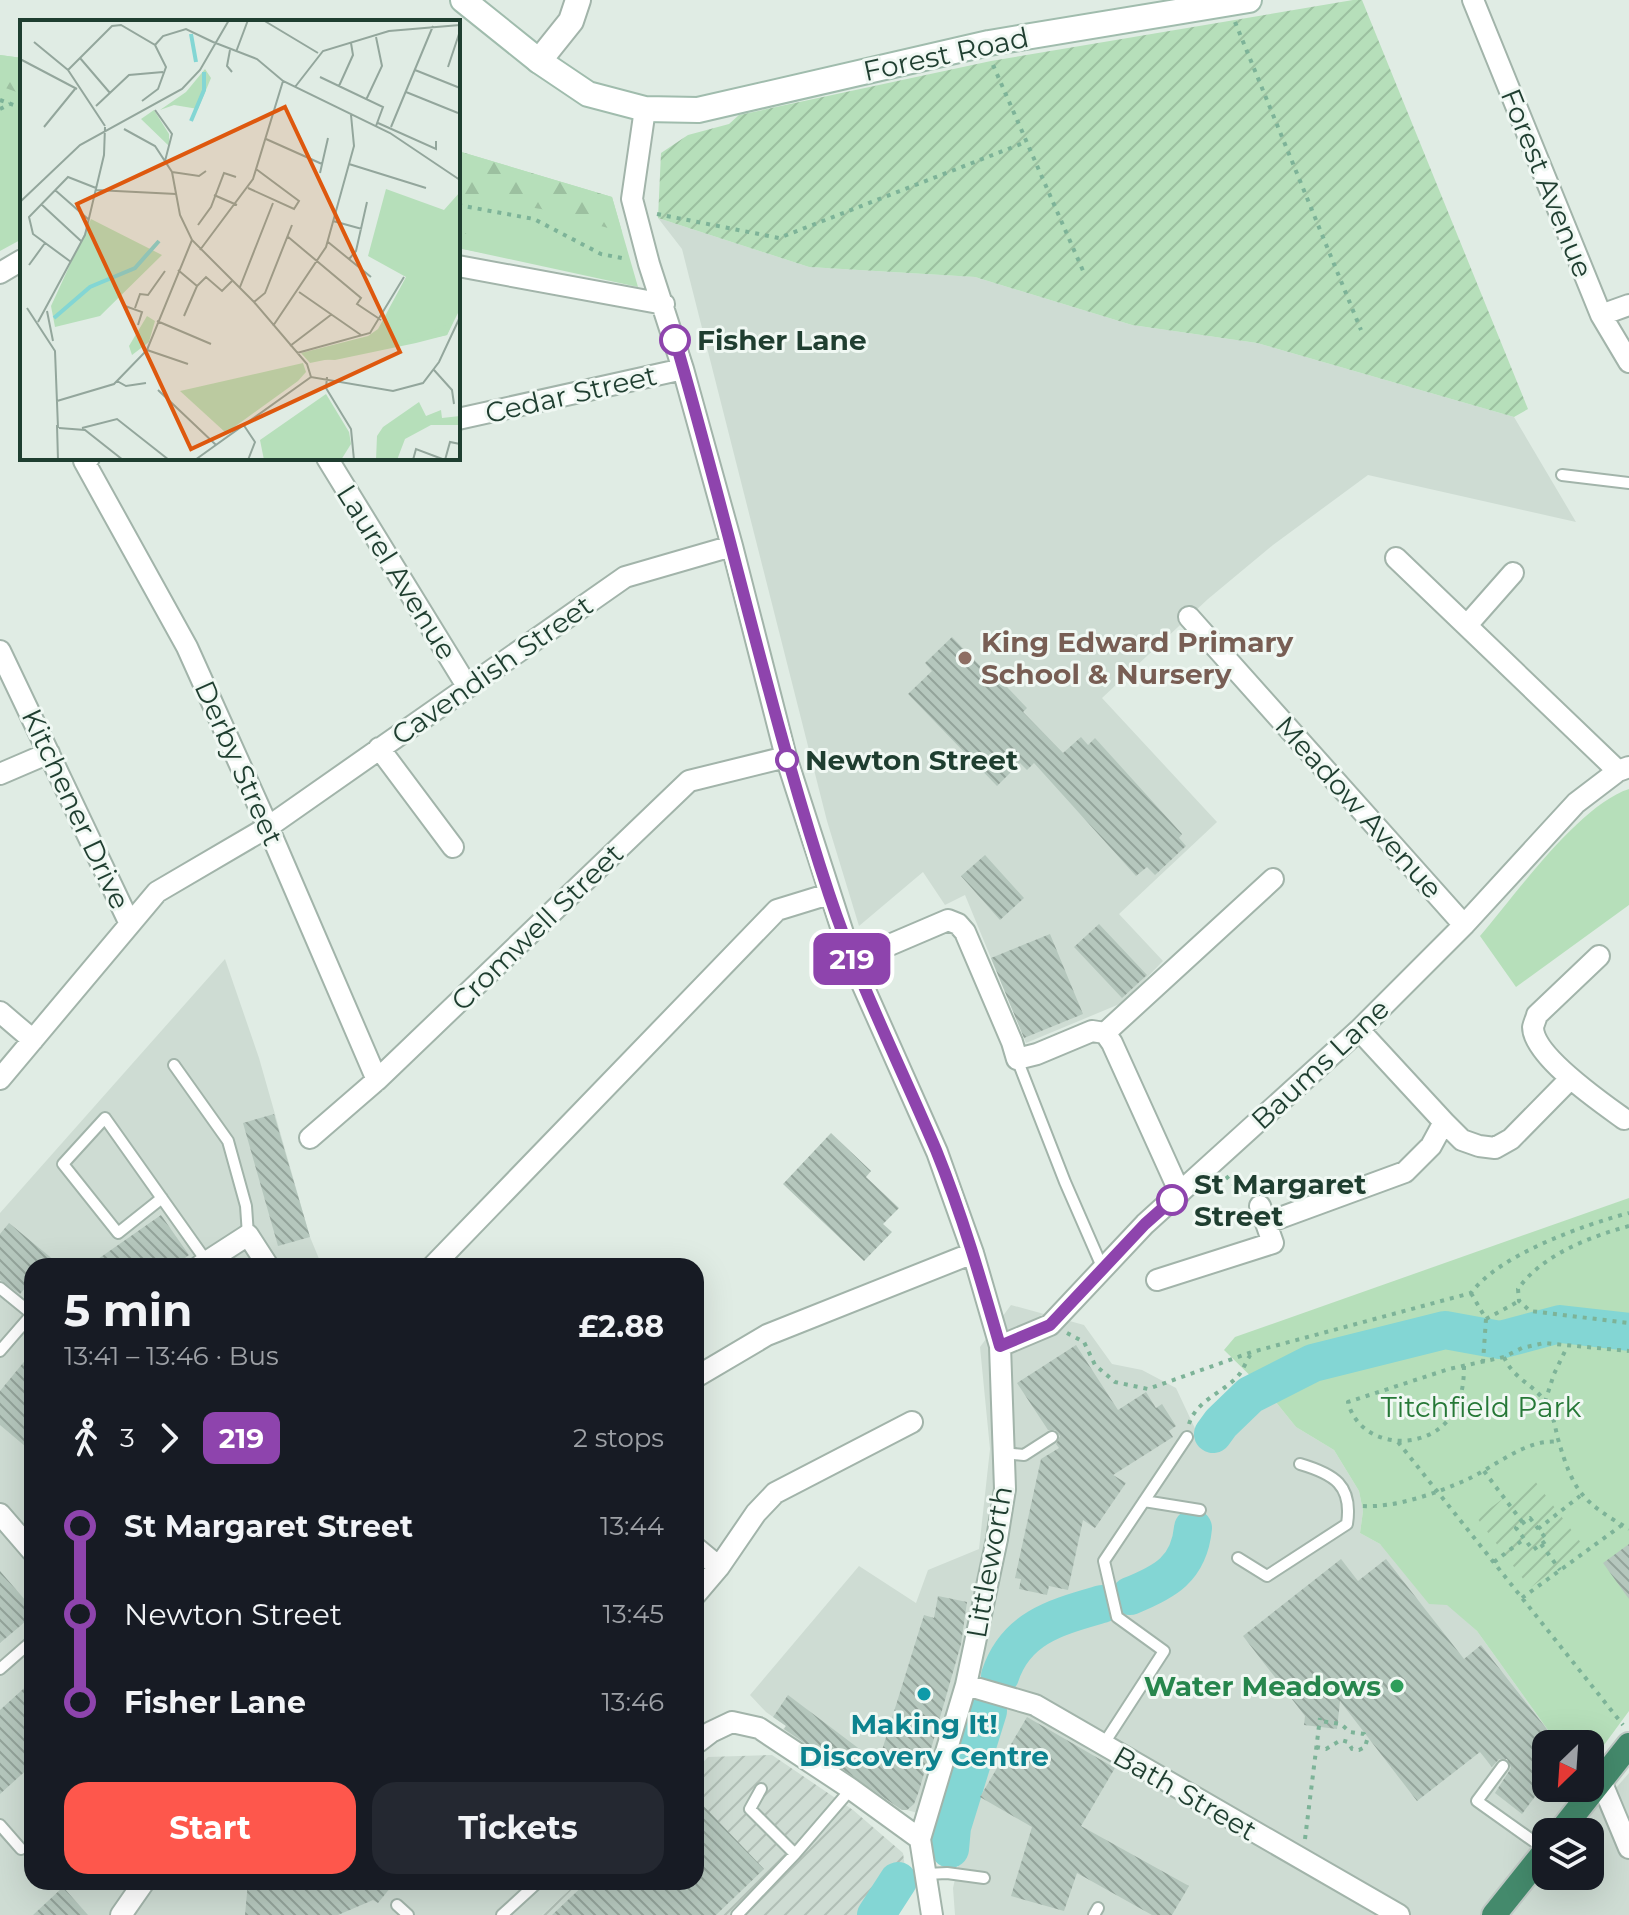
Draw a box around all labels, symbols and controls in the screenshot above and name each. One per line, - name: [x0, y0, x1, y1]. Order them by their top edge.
- inset map: [20, 20, 460, 460]
- street label: Forest Road: [860, 20, 1032, 88]
- street label: Forest Avenue: [1494, 84, 1600, 282]
- place label: Fisher Lane: [697, 323, 867, 357]
- marker: Fisher Lane: [660, 325, 690, 355]
- street label: Cedar Street: [482, 358, 660, 430]
- street label: Laurel Avenue: [330, 478, 464, 666]
- street label: Cavendish Street: [385, 588, 599, 752]
- place label: King Edward Primary School & Nursery: [981, 625, 1294, 691]
- marker: King Edward Primary School & Nursery: [956, 649, 974, 667]
- street label: Derby Street: [188, 675, 290, 851]
- street label: Kitchener Drive: [15, 703, 137, 915]
- street label: Meadow Avenue: [1268, 709, 1450, 905]
- place label: Newton Street: [805, 743, 1018, 777]
- marker: Newton Street: [776, 749, 798, 771]
- street label: Cromwell Street: [444, 836, 630, 1018]
- line badge: 219: [806, 933, 898, 985]
- text: 219: [829, 942, 875, 976]
- street label: Baums Lane: [1244, 992, 1396, 1136]
- place label: St Margaret Street: [1194, 1167, 1366, 1233]
- marker: St Margaret Street: [1157, 1185, 1187, 1215]
- text: 5 min: [64, 1283, 192, 1337]
- text: £2.88: [579, 1308, 664, 1345]
- text: 13:41 – 13:46 · Bus: [64, 1340, 279, 1372]
- park label: Titchfield Park: [1381, 1390, 1581, 1424]
- icon: walk: [64, 1416, 108, 1460]
- icon: forward: [147, 1416, 191, 1460]
- text: 219: [219, 1421, 264, 1455]
- text: 3: [120, 1422, 135, 1454]
- text: 2 stops: [573, 1422, 664, 1454]
- street label: Littleworth: [959, 1483, 1019, 1641]
- text: St Margaret Street: [124, 1508, 413, 1545]
- text: 13:44: [600, 1510, 664, 1542]
- text: Newton Street: [124, 1596, 342, 1633]
- text: 13:45: [603, 1598, 664, 1630]
- place label: Water Meadows: [1144, 1669, 1381, 1703]
- marker: Water Meadows: [1388, 1677, 1406, 1695]
- text: Fisher Lane: [124, 1684, 306, 1721]
- marker: Making It! Discovery Centre: [915, 1685, 933, 1703]
- text: 13:46: [601, 1686, 664, 1718]
- place label: Making It! Discovery Centre: [799, 1707, 1049, 1773]
- north arrow: [1532, 1730, 1604, 1802]
- map controls: [1532, 1730, 1604, 1890]
- street label: Bath Street: [1107, 1738, 1263, 1848]
- button: Start: [64, 1782, 356, 1874]
- button: Tickets: [372, 1782, 664, 1874]
- button: layers: [1532, 1818, 1604, 1890]

